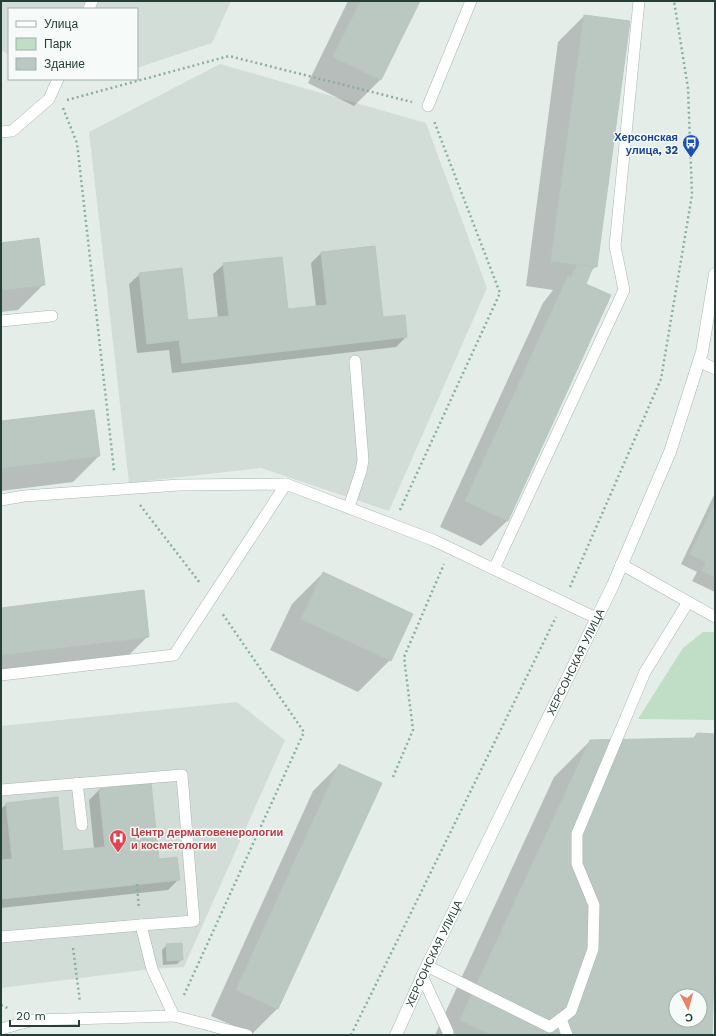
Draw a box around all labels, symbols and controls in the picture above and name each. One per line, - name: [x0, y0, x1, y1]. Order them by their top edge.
- legend: [8, 8, 138, 80]
- text: Улица: [44, 17, 78, 31]
- text: Парк: [44, 37, 72, 51]
- text: Здание: [44, 57, 85, 71]
- place label: Херсонская улица, 32: [614, 131, 678, 157]
- bus stop icon: Херсонская улица, 32: [681, 133, 701, 158]
- street label: ХЕРСОНСКАЯ УЛИЦА: [544, 606, 607, 717]
- place label: Центр дерматовенерологии и косметологии: [131, 826, 283, 852]
- hospital icon: Центр дерматовенерологии и косметологии: [108, 828, 128, 853]
- street label: ХЕРСОНСКАЯ УЛИЦА: [403, 897, 465, 1009]
- north arrow: [668, 988, 708, 1028]
- scale bar: [10, 1002, 79, 1028]
- text: 20 m: [16, 1009, 46, 1023]
- text: С: [684, 1011, 694, 1024]

